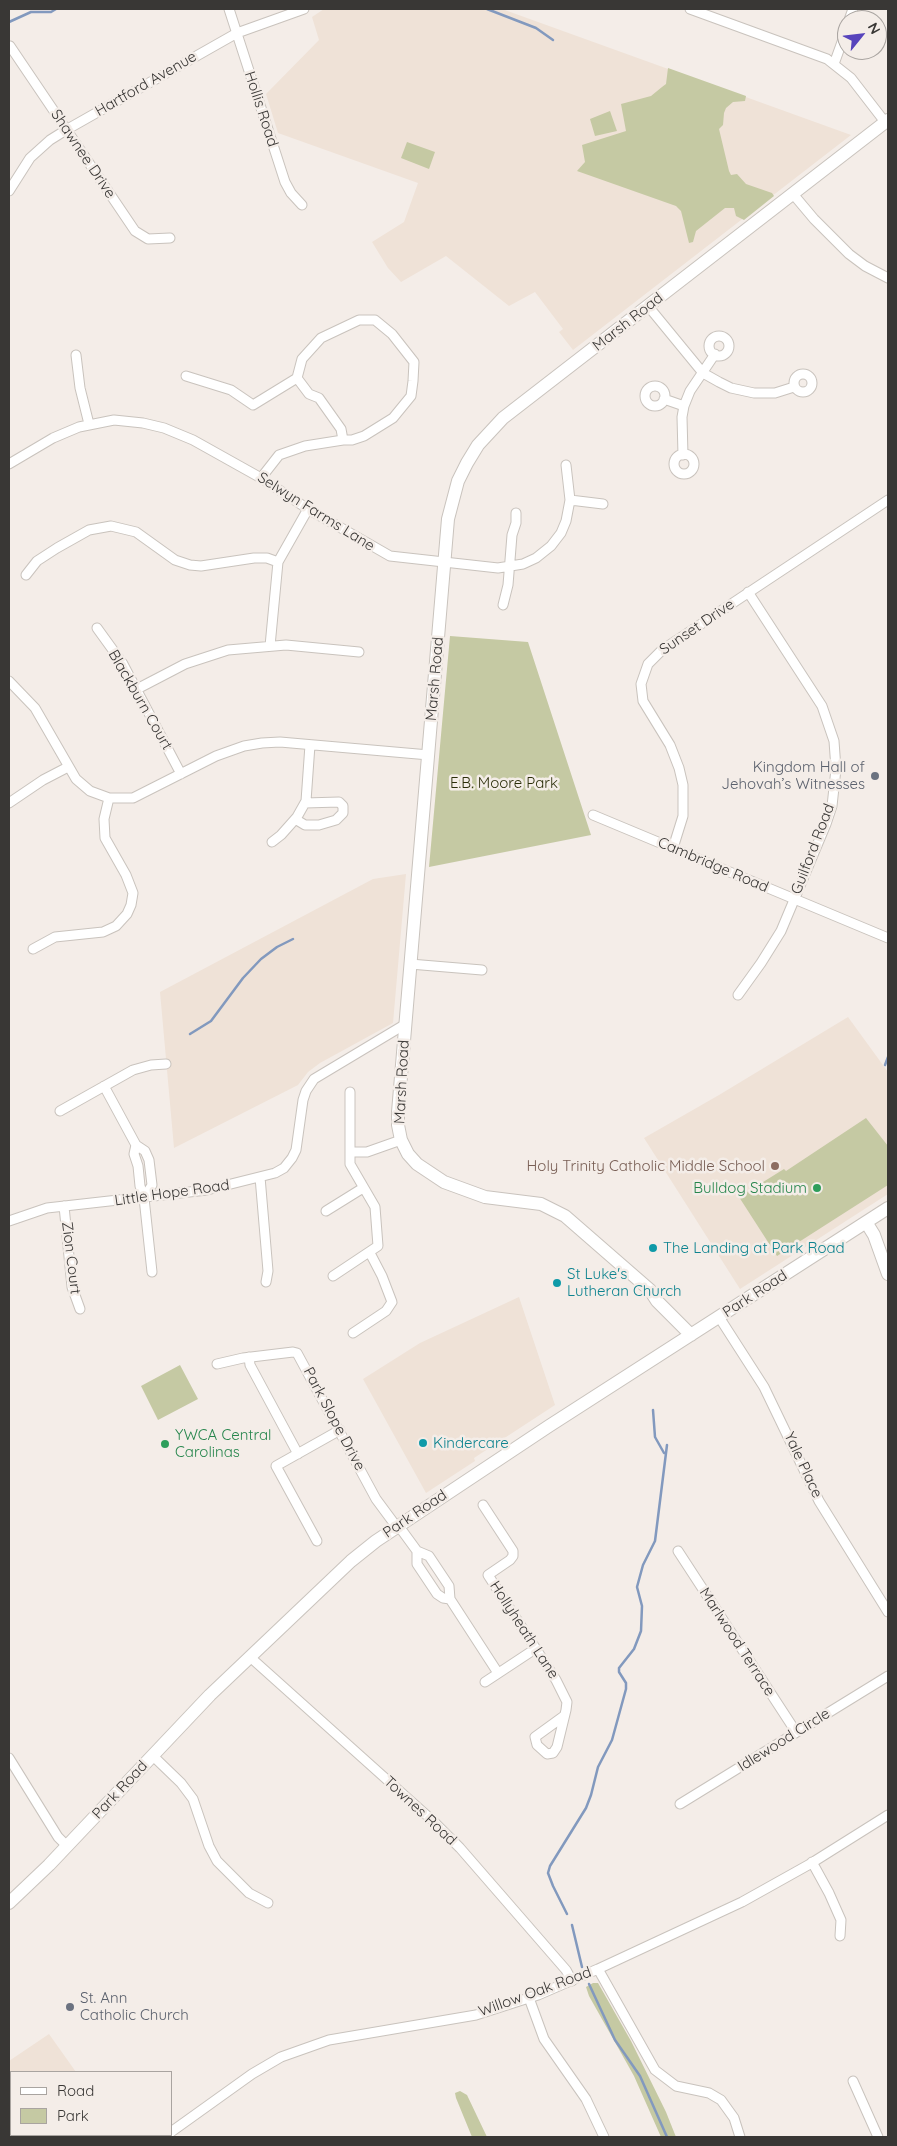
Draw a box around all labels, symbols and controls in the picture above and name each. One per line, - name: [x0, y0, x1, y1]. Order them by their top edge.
- north arrow: [837, 10, 887, 60]
- text: N: [864, 19, 885, 37]
- street label: Hartford Avenue: [92, 48, 200, 120]
- street label: Hollis Road: [240, 69, 282, 149]
- street label: Shawnee Drive: [47, 106, 119, 202]
- street label: Marsh Road: [589, 289, 667, 355]
- street label: Selwyn Farms Lane: [254, 469, 378, 555]
- street label: Sunset Drive: [656, 595, 738, 659]
- street label: Marsh Road: [422, 636, 448, 722]
- street label: Blackburn Court: [104, 647, 176, 753]
- place label: Kingdom Hall of Jehovah’s Witnesses: [721, 758, 865, 793]
- marker: Kingdom Hall of Jehovah’s Witnesses: [869, 770, 881, 782]
- park label: E.B. Moore Park: [450, 774, 558, 792]
- street label: Guilford Road: [788, 801, 838, 897]
- street label: Cambridge Road: [655, 834, 771, 896]
- street label: Marsh Road: [391, 1040, 413, 1124]
- place label: Holy Trinity Catholic Middle School: [527, 1157, 765, 1175]
- marker: Holy Trinity Catholic Middle School: [769, 1160, 781, 1172]
- street label: Little Hope Road: [113, 1176, 231, 1210]
- place label: Bulldog Stadium: [693, 1179, 807, 1197]
- marker: Bulldog Stadium: [811, 1182, 823, 1194]
- street label: Zion Court: [58, 1221, 84, 1295]
- place label: The Landing at Park Road: [663, 1239, 845, 1257]
- marker: The Landing at Park Road: [647, 1242, 659, 1254]
- place label: St Luke's Lutheran Church: [567, 1265, 682, 1300]
- street label: Park Road: [719, 1267, 791, 1321]
- marker: St Luke's Lutheran Church: [551, 1277, 563, 1289]
- street label: Park Slope Drive: [299, 1364, 369, 1474]
- place label: YWCA Central Carolinas: [175, 1426, 272, 1461]
- street label: Yale Place: [780, 1429, 826, 1501]
- place label: Kindercare: [433, 1434, 509, 1452]
- marker: Kindercare: [417, 1437, 429, 1449]
- marker: YWCA Central Carolinas: [159, 1438, 171, 1450]
- street label: Park Road: [380, 1486, 450, 1542]
- street label: Hollyheath Lane: [486, 1578, 562, 1682]
- street label: Marlwood Terrace: [695, 1584, 779, 1700]
- street label: Idlewood Circle: [735, 1704, 833, 1776]
- street label: Park Road: [89, 1757, 151, 1823]
- street label: Townes Road: [380, 1773, 460, 1849]
- street label: Willow Oak Road: [476, 1963, 594, 2021]
- place label: St. Ann Catholic Church: [80, 1989, 189, 2024]
- marker: St. Ann Catholic Church: [64, 2001, 76, 2013]
- legend: [10, 2071, 172, 2136]
- text: Road: [57, 2081, 94, 2100]
- text: Park: [57, 2106, 89, 2125]

